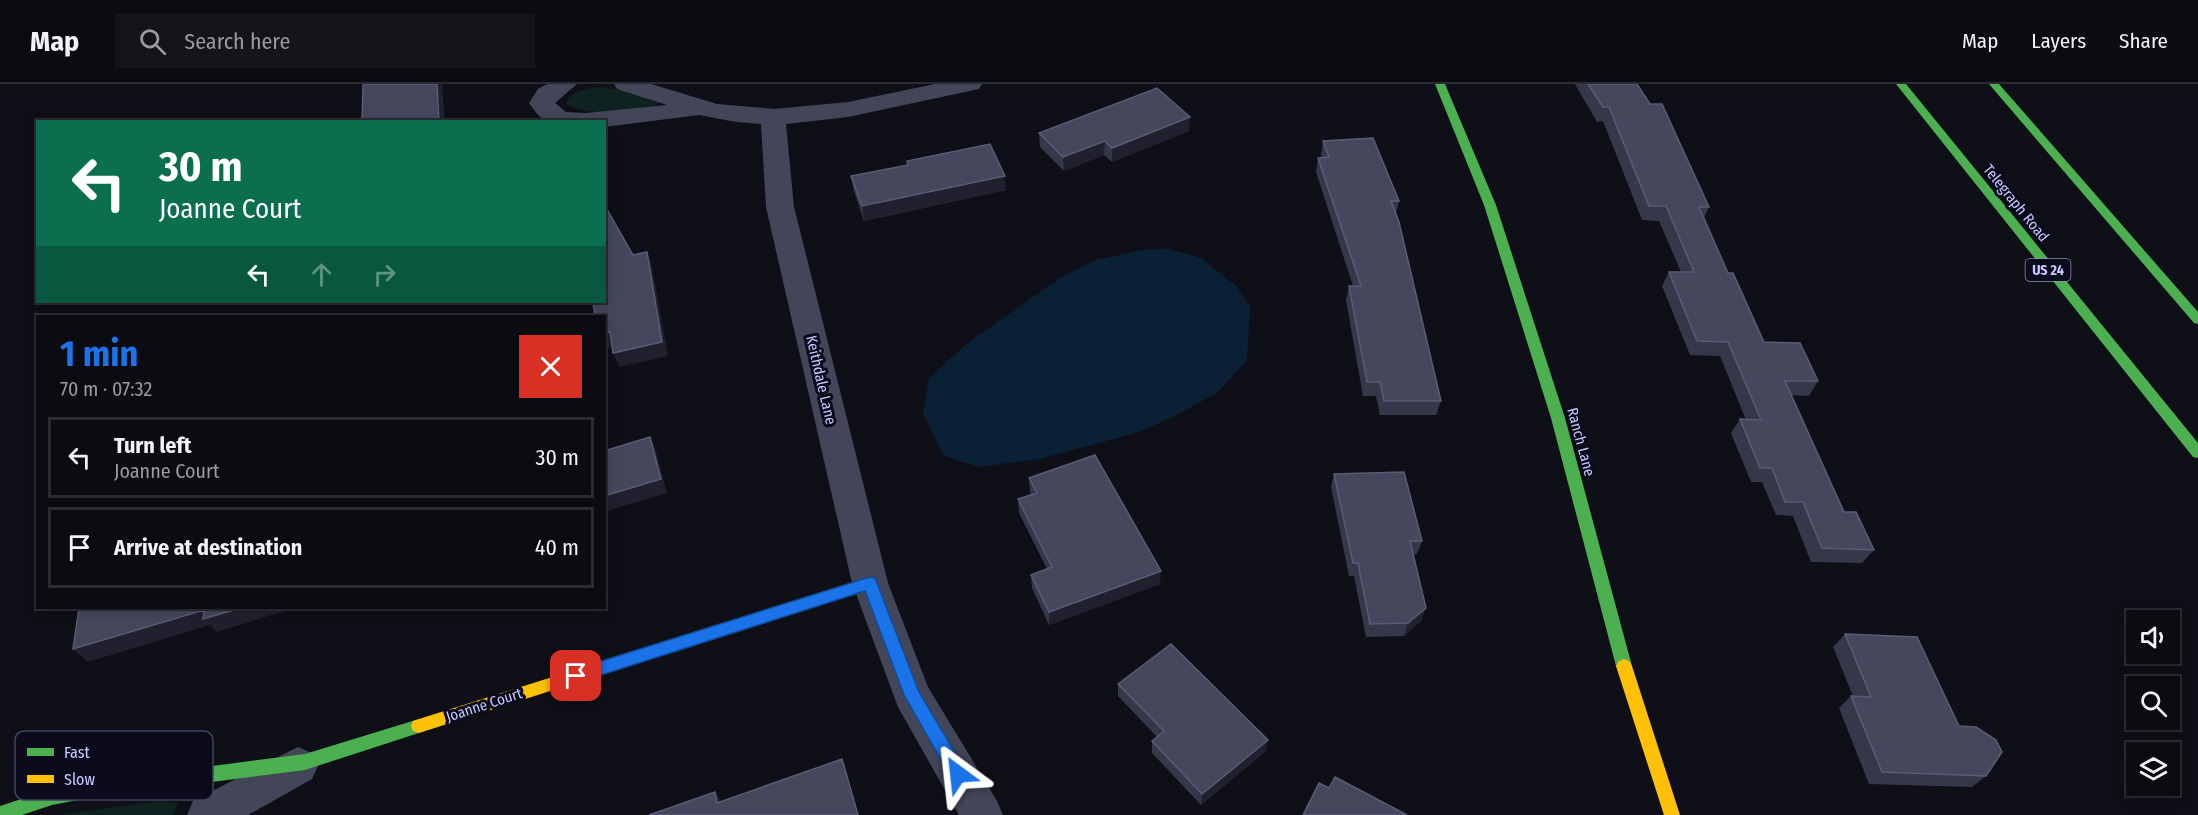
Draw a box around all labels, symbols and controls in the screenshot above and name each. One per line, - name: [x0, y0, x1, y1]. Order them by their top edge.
- search box: [115, 14, 535, 68]
- text: Map: [30, 25, 79, 58]
- icon: search: [136, 25, 169, 58]
- text: Search here: [184, 28, 290, 55]
- text: Map: [1962, 28, 1998, 54]
- text: Layers: [2031, 28, 2086, 54]
- text: Share: [2119, 28, 2168, 54]
- text: 30 m: [159, 142, 243, 192]
- icon: left: [60, 144, 138, 222]
- street label: Telegraph Road: [1979, 161, 2053, 245]
- text: Joanne Court: [159, 193, 301, 225]
- icon: left: [242, 258, 275, 291]
- icon: ahead: [305, 258, 338, 291]
- icon: right: [368, 258, 401, 291]
- road number: US 24: [2026, 259, 2070, 281]
- text: 1 min: [60, 332, 138, 376]
- street label: Keithdale Lane: [802, 334, 840, 426]
- button: close: [519, 335, 582, 398]
- text: 70 m · 07:32: [60, 377, 152, 401]
- street label: Ranch Lane: [1563, 406, 1599, 478]
- text: Turn left: [114, 432, 192, 459]
- icon: left: [63, 441, 96, 474]
- text: 30 m: [536, 444, 579, 471]
- text: Joanne Court: [114, 459, 220, 483]
- icon: arrive: [63, 531, 96, 564]
- text: Arrive at destination: [114, 534, 302, 561]
- text: 40 m: [535, 534, 579, 561]
- map controls: [2126, 610, 2180, 796]
- button: sound: [2126, 610, 2180, 664]
- pin: [550, 650, 601, 701]
- icon: arrive: [559, 659, 592, 692]
- button: search: [2126, 676, 2180, 730]
- street label: Joanne Court: [444, 684, 525, 726]
- legend: [15, 731, 213, 800]
- position arrow: [926, 742, 990, 806]
- button: layers: [2126, 742, 2180, 796]
- text: Fast: [64, 743, 91, 762]
- text: Slow: [64, 770, 95, 789]

